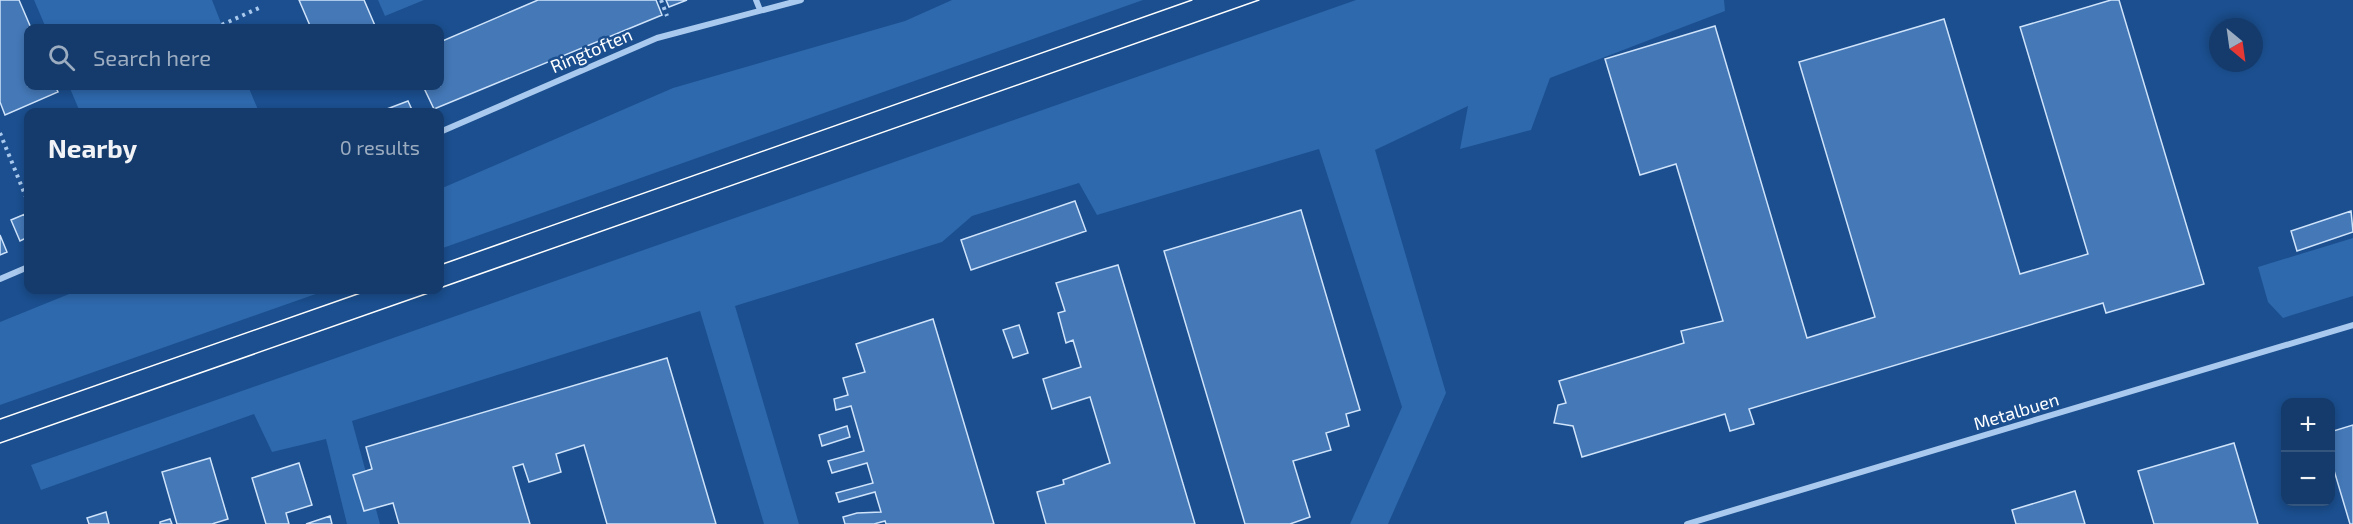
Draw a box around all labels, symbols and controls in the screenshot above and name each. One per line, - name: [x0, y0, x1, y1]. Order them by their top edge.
- north arrow: [2209, 18, 2263, 72]
- street label: Ringtoften: [547, 23, 635, 77]
- search box: [24, 24, 444, 90]
- icon: search: [45, 41, 78, 74]
- text: Search here: [93, 44, 211, 70]
- text: Nearby: [48, 132, 137, 163]
- text: 0 results: [340, 135, 420, 159]
- street label: Metalbuen: [1971, 388, 2061, 434]
- map controls: [2281, 398, 2335, 506]
- button: +: [2281, 398, 2335, 452]
- button: −: [2281, 452, 2335, 506]

